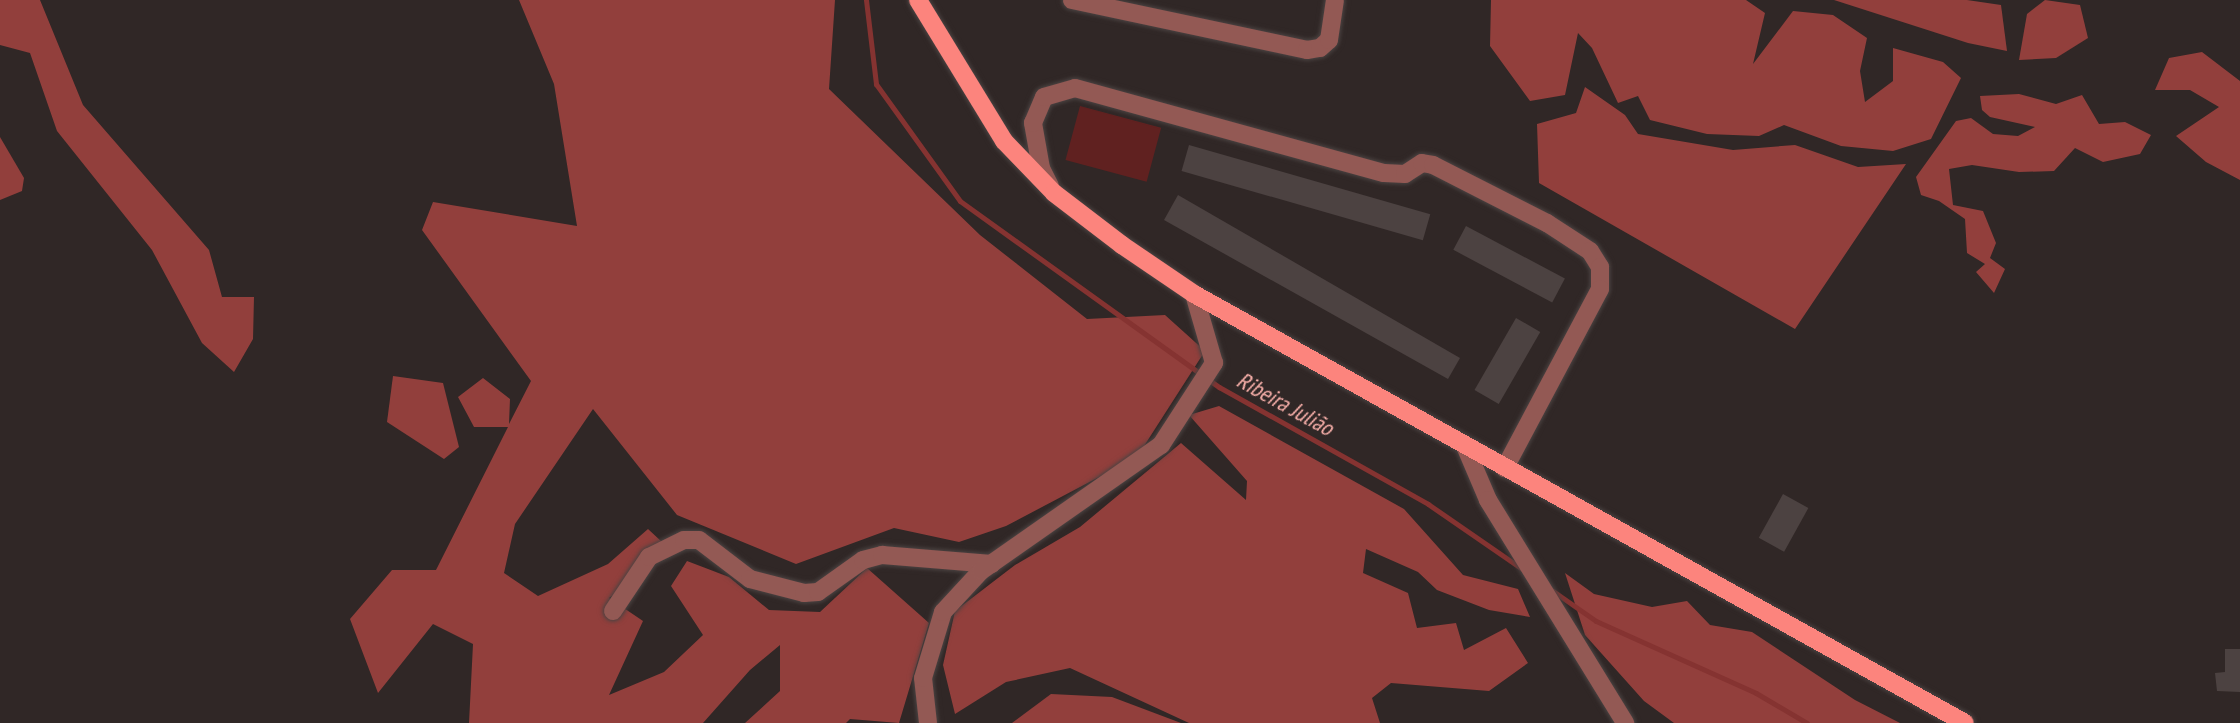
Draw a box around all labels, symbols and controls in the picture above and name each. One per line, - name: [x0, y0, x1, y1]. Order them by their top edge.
- water label: Ribeira Julião: [1232, 366, 1338, 442]

